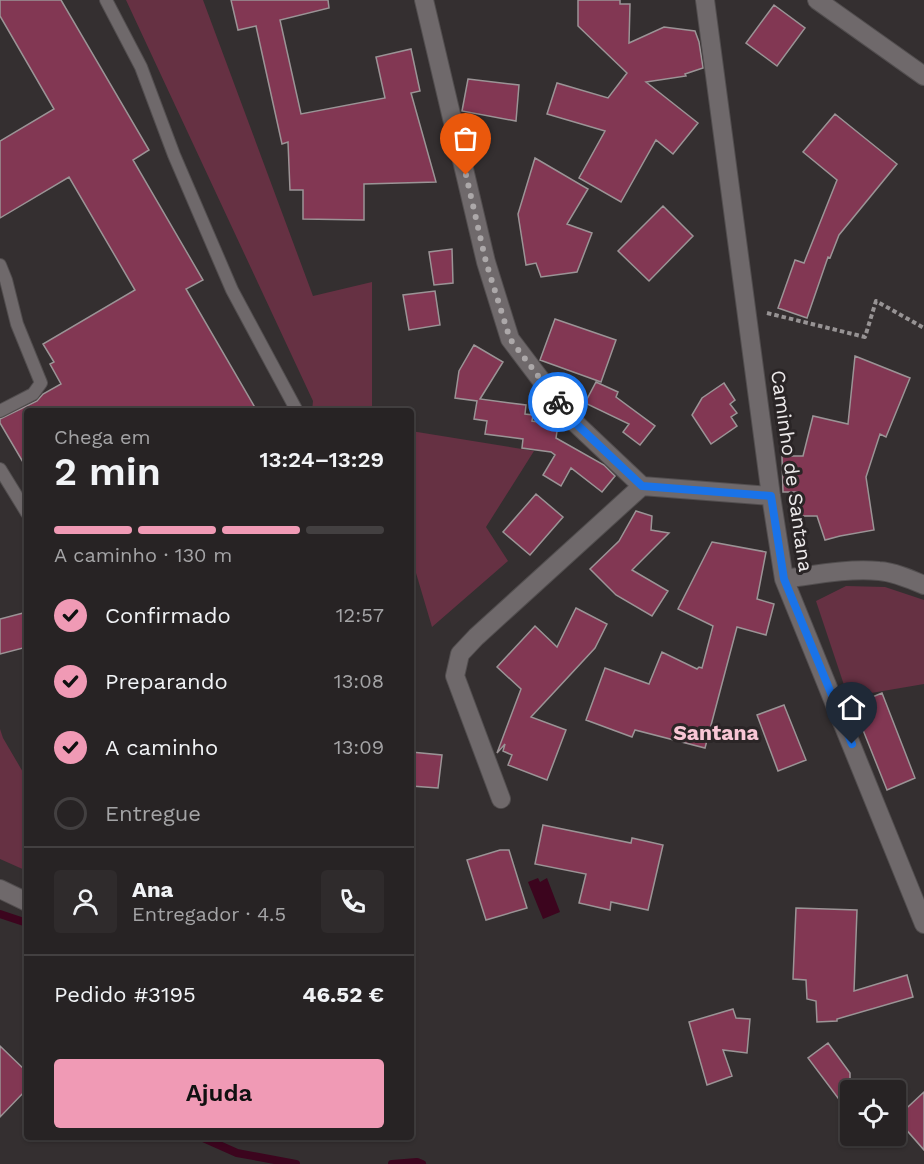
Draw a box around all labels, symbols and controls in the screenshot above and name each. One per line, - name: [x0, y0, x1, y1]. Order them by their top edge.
- pin: [440, 113, 491, 175]
- icon: bag: [449, 122, 482, 155]
- street label: Caminho de Santana: [766, 369, 818, 573]
- courier: [528, 372, 588, 432]
- icon: bike: [542, 386, 575, 419]
- text: Chega em: [54, 425, 151, 449]
- text: 13:24–13:29: [259, 447, 384, 472]
- text: 2 min: [54, 449, 161, 494]
- text: A caminho · 130 m: [54, 543, 232, 567]
- icon: check: [54, 599, 87, 632]
- text: Confirmado: [105, 603, 231, 628]
- text: 12:57: [336, 603, 384, 627]
- icon: check: [54, 665, 87, 698]
- text: Preparando: [105, 669, 228, 694]
- text: 13:08: [334, 669, 384, 693]
- pin: [826, 682, 877, 744]
- icon: home: [835, 691, 868, 724]
- district label: Santana: [673, 720, 759, 745]
- icon: check: [54, 731, 87, 764]
- text: A caminho: [105, 735, 218, 760]
- text: 13:09: [334, 735, 384, 759]
- text: Entregue: [105, 801, 201, 826]
- button: person: [54, 870, 117, 933]
- button: phone: [321, 870, 384, 933]
- text: Ana: [132, 877, 173, 902]
- text: Entregador · 4.5: [132, 902, 286, 926]
- text: Pedido #3195: [54, 982, 196, 1007]
- text: 46.52 €: [302, 982, 384, 1007]
- button: Ajuda: [54, 1059, 384, 1128]
- map controls: [840, 1080, 906, 1146]
- button: locate: [840, 1080, 906, 1146]

